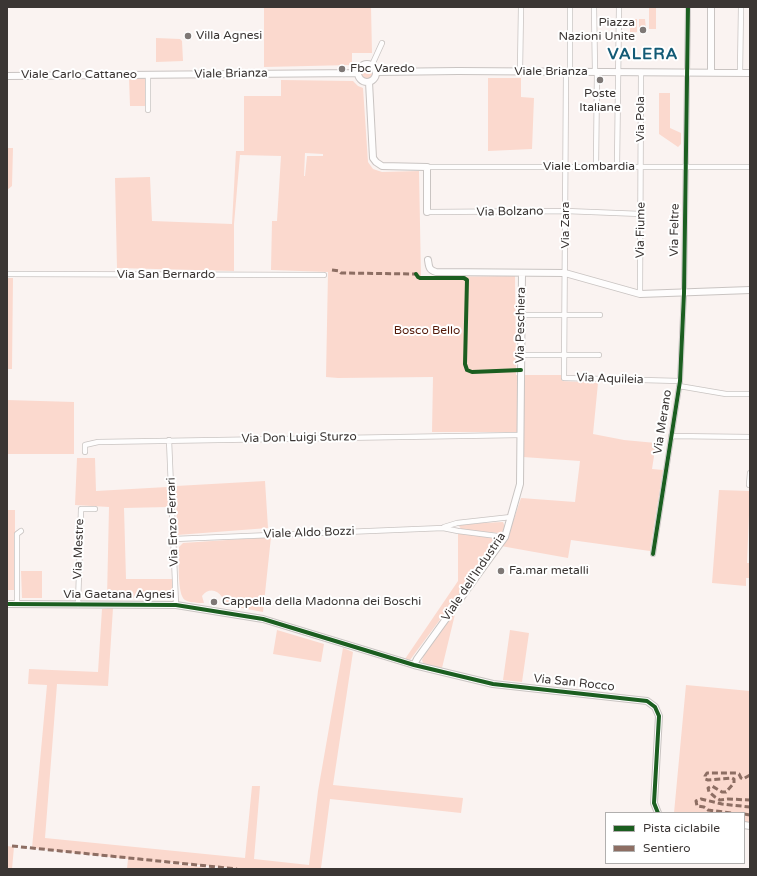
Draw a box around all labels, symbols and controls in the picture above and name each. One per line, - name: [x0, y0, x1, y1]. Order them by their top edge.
- place label: Piazza Nazioni Unite: [558, 16, 635, 44]
- marker: Piazza Nazioni Unite: [638, 25, 648, 35]
- place label: Villa Agnesi: [196, 29, 262, 43]
- marker: Villa Agnesi: [183, 31, 193, 41]
- district label: VALERA: [607, 45, 679, 65]
- place label: Fbc Varedo: [350, 62, 415, 76]
- marker: Fbc Varedo: [337, 64, 347, 74]
- street label: Viale Brianza: [514, 65, 588, 79]
- street label: Viale Brianza: [194, 66, 268, 82]
- street label: Viale Carlo Cattaneo: [21, 68, 137, 82]
- marker: Poste Italiane: [595, 75, 605, 85]
- place label: Poste Italiane: [579, 87, 621, 115]
- street label: Via Pola: [634, 96, 648, 142]
- street label: Viale Lombardia: [543, 160, 635, 174]
- street label: Via Zara: [559, 202, 573, 248]
- street label: Via Fiume: [633, 202, 649, 258]
- street label: Via Feltre: [667, 203, 683, 257]
- street label: Via Bolzano: [476, 204, 544, 220]
- street label: Via San Bernardo: [117, 268, 215, 282]
- street label: Via Peschiera: [513, 287, 529, 363]
- park label: Bosco Bello: [394, 324, 460, 338]
- street label: Via Aquileia: [576, 371, 644, 387]
- street label: Via Merano: [651, 389, 675, 455]
- street label: Via Don Luigi Sturzo: [241, 430, 357, 446]
- street label: Via Enzo Ferrari: [164, 477, 182, 567]
- street label: Via Mestre: [71, 518, 87, 580]
- street label: Viale Aldo Bozzi: [263, 524, 355, 542]
- street label: Viale dell'Industria: [439, 530, 509, 624]
- place label: Fa.mar metalli: [509, 564, 589, 578]
- marker: Fa.mar metalli: [496, 566, 506, 576]
- street label: Via Gaetana Agnesi: [63, 588, 175, 602]
- place label: Cappella della Madonna dei Boschi: [222, 595, 421, 609]
- marker: Cappella della Madonna dei Boschi: [209, 597, 219, 607]
- street label: Via San Rocco: [533, 672, 615, 694]
- legend: [605, 812, 745, 864]
- text: Pista ciclabile: [643, 821, 720, 835]
- text: Sentiero: [643, 841, 690, 855]

